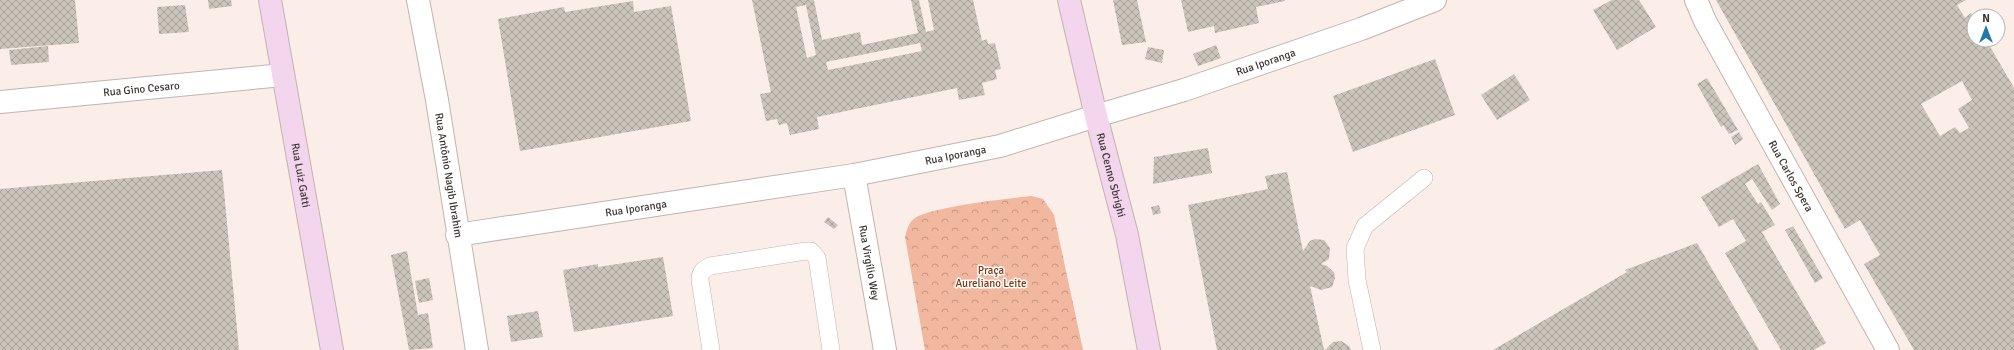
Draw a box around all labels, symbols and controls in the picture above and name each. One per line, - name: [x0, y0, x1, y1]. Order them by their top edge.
- north arrow: [1966, 8, 2006, 48]
- text: N: [1982, 12, 1990, 25]
- street label: Rua Iporanga: [1234, 45, 1297, 78]
- street label: Rua Gino Cesaro: [103, 78, 180, 99]
- street label: Rua Antônio Nagib Ibrahim: [433, 112, 465, 239]
- street label: Rua Cenno Sbrighi: [1094, 131, 1129, 219]
- street label: Rua Carlos Spera: [1766, 138, 1816, 214]
- street label: Rua Luiz Gatti: [289, 142, 313, 209]
- street label: Rua Iporanga: [924, 142, 988, 167]
- street label: Rua Iporanga: [604, 197, 668, 219]
- street label: Rua Virgílio Wey: [856, 224, 883, 302]
- park label: Praça Aureliano Leite: [956, 264, 1027, 290]

